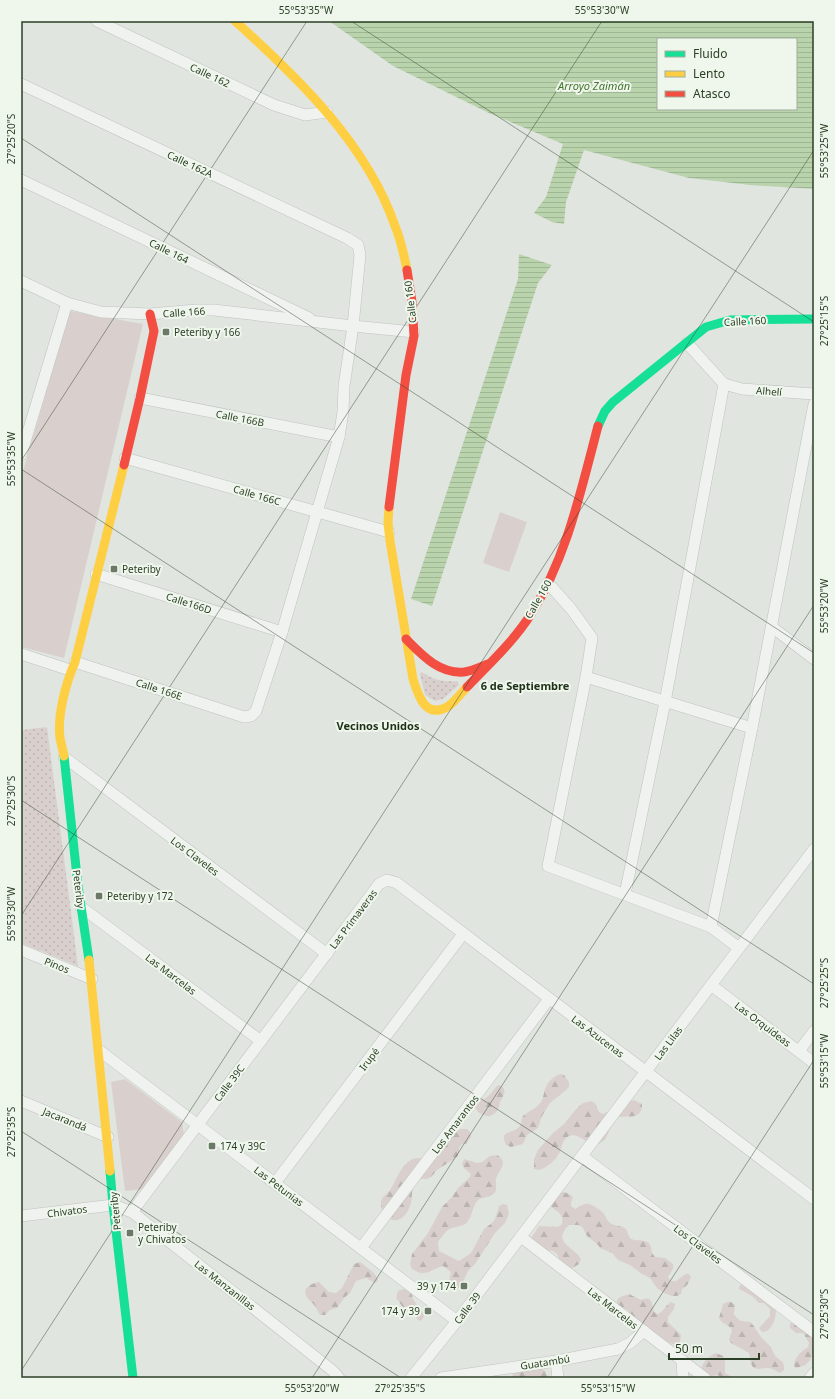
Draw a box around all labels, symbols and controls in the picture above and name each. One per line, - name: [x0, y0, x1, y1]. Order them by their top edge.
- text: 55°53'35"W: [279, 3, 334, 17]
- text: 55°53'30"W: [575, 3, 630, 17]
- legend: [657, 38, 797, 110]
- text: Fluido: [693, 45, 727, 62]
- street label: Calle 162: [188, 60, 232, 90]
- text: Lento: [693, 65, 725, 82]
- water label: Arroyo Zaimán: [557, 78, 630, 93]
- text: Atasco: [693, 85, 731, 102]
- text: 27°25'20"S: [4, 113, 18, 164]
- text: 55°53'25"W: [817, 123, 831, 178]
- street label: Calle 162A: [165, 147, 216, 181]
- street label: Calle 164: [147, 235, 191, 267]
- street label: Calle 160: [400, 280, 420, 324]
- text: 27°25'15"S: [817, 295, 831, 346]
- street label: Calle 166: [162, 304, 206, 320]
- street label: Calle 160: [723, 313, 767, 329]
- place label: Peteriby y 166: [174, 325, 240, 339]
- marker: Peteriby y 166: [161, 327, 171, 337]
- street label: Alhelí: [756, 383, 783, 399]
- street label: Calle 166B: [215, 406, 265, 430]
- text: 55°53'35"W: [4, 431, 18, 486]
- street label: Calle 166C: [232, 482, 283, 509]
- place label: Peteriby: [122, 562, 162, 576]
- marker: Peteriby: [109, 564, 119, 574]
- street label: Calle 160: [521, 577, 555, 621]
- text: 55°53'20"W: [817, 578, 831, 633]
- street label: Calle166D: [164, 589, 214, 617]
- street label: Calle 166E: [134, 675, 184, 703]
- district label: 6 de Septiembre: [481, 678, 570, 693]
- district label: Vecinos Unidos: [337, 718, 420, 733]
- text: 27°25'30"S: [4, 775, 18, 826]
- street label: Los Claveles: [168, 833, 222, 879]
- street label: Peteriby: [70, 869, 88, 910]
- text: 55°53'30"W: [4, 886, 18, 941]
- street label: Las Primaveras: [326, 886, 380, 952]
- place label: Peteriby y 172: [107, 889, 173, 903]
- marker: Peteriby y 172: [94, 891, 104, 901]
- street label: Las Marcelas: [143, 950, 199, 998]
- street label: Pinos: [42, 954, 72, 976]
- text: 27°25'25"S: [817, 957, 831, 1008]
- street label: Las Orquídeas: [732, 998, 794, 1050]
- street label: Las Azucenas: [569, 1012, 627, 1061]
- street label: Las Lilas: [651, 1023, 685, 1063]
- text: 55°53'15"W: [817, 1033, 831, 1088]
- street label: Irupé: [356, 1044, 382, 1073]
- street label: Calle 39C: [210, 1061, 248, 1104]
- street label: Los Amarantos: [428, 1092, 482, 1156]
- street label: Jacarandá: [40, 1103, 89, 1134]
- text: 27°25'35"S: [4, 1106, 18, 1157]
- place label: 174 y 39C: [220, 1139, 266, 1153]
- marker: 174 y 39C: [207, 1141, 217, 1151]
- street label: Las Petunias: [251, 1163, 307, 1209]
- street label: Peteriby: [106, 1190, 124, 1231]
- street label: Chivatos: [46, 1202, 88, 1220]
- place label: Peteriby y Chivatos: [138, 1220, 186, 1246]
- street label: Los Claveles: [671, 1221, 725, 1267]
- marker: Peteriby y Chivatos: [125, 1228, 135, 1238]
- street label: Las Manzanillas: [192, 1257, 259, 1313]
- place label: 39 y 174: [417, 1279, 456, 1293]
- marker: 39 y 174: [459, 1281, 469, 1291]
- street label: Las Marcelas: [585, 1284, 641, 1332]
- text: 27°25'30"S: [817, 1288, 831, 1339]
- street label: Calle 39: [450, 1289, 484, 1327]
- place label: 174 y 39: [381, 1304, 420, 1318]
- marker: 174 y 39: [423, 1306, 433, 1316]
- scale bar: [669, 1335, 759, 1361]
- text: 50 m: [675, 1340, 703, 1357]
- street label: Guatambú: [519, 1351, 571, 1373]
- text: 55°53'20"W: [285, 1381, 340, 1395]
- text: 27°25'35"S: [375, 1381, 426, 1395]
- text: 55°53'15"W: [581, 1381, 636, 1395]

